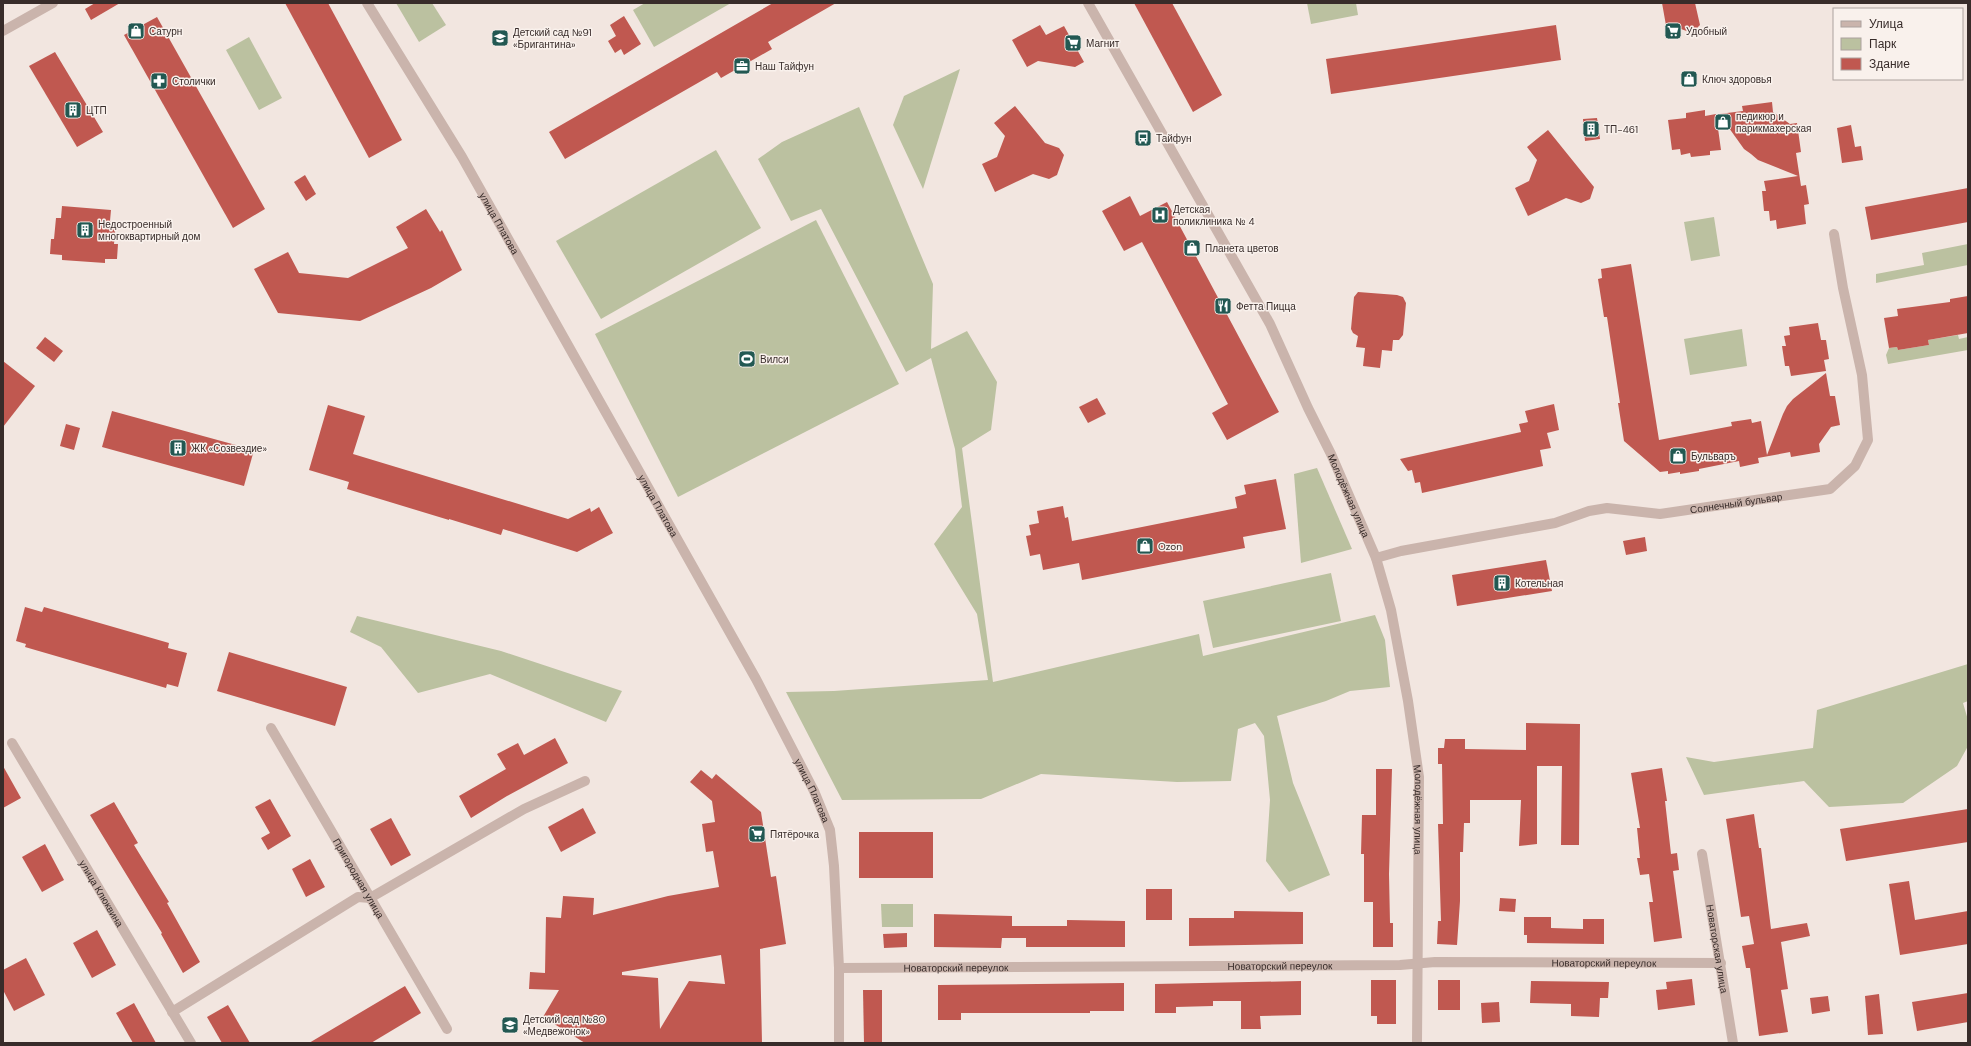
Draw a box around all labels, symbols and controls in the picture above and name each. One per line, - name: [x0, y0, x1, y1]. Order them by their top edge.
- legend: [1833, 8, 1963, 80]
- text: Улица: [1869, 16, 1903, 32]
- shop icon: Сатурн: [126, 21, 146, 41]
- supermarket icon: Удобный: [1663, 21, 1683, 41]
- place label: Сатурн: [149, 25, 182, 38]
- place label: Удобный: [1686, 25, 1727, 38]
- place label: Детский сад №91 «Бригантина»: [513, 26, 592, 51]
- school or university icon: Детский сад №91 «Бригантина»: [490, 28, 510, 48]
- supermarket icon: Магнит: [1063, 33, 1083, 53]
- text: Парк: [1869, 36, 1897, 52]
- place label: Магнит: [1086, 37, 1120, 50]
- office icon: Наш Тайфун: [732, 56, 752, 76]
- text: Здание: [1869, 56, 1910, 72]
- place label: Наш Тайфун: [755, 60, 814, 73]
- shop icon: Ключ здоровья: [1679, 69, 1699, 89]
- pharmacy icon: Столички: [149, 71, 169, 91]
- place label: Ключ здоровья: [1702, 73, 1772, 86]
- place label: Столички: [172, 75, 216, 88]
- building icon: ЦТП: [63, 100, 83, 120]
- place label: ЦТП: [86, 104, 107, 117]
- place label: педикюр и парикмахерская: [1736, 110, 1812, 135]
- shop icon: педикюр и парикмахерская: [1713, 112, 1733, 132]
- building icon: ТП-461: [1581, 119, 1601, 139]
- place label: ТП-461: [1604, 123, 1638, 136]
- bus stop icon: Тайфун: [1133, 128, 1153, 148]
- place label: Тайфун: [1156, 132, 1191, 145]
- street label: улица Платова: [476, 190, 522, 257]
- place label: Детская поликлиника № 4: [1173, 203, 1254, 228]
- hospital icon: Детская поликлиника № 4: [1150, 205, 1170, 225]
- place label: Недостроенный многоквартирный дом: [98, 218, 201, 243]
- building icon: Недостроенный многоквартирный дом: [75, 220, 95, 240]
- shop icon: Планета цветов: [1182, 238, 1202, 258]
- place label: Планета цветов: [1205, 242, 1279, 255]
- restaurant icon: Фетта Пицца: [1213, 296, 1233, 316]
- place label: Фетта Пицца: [1236, 300, 1296, 313]
- sports icon: Вилси: [737, 349, 757, 369]
- place label: Вилси: [760, 353, 789, 366]
- building icon: ЖК «Созвездие»: [168, 438, 188, 458]
- place label: ЖК «Созвездие»: [191, 442, 267, 455]
- shop icon: Бульваръ: [1668, 446, 1688, 466]
- place label: Бульваръ: [1691, 450, 1736, 463]
- street label: Молодёжная улица: [1325, 452, 1373, 540]
- street label: улица Платова: [635, 472, 681, 540]
- street label: Солнечный бульвар: [1689, 490, 1784, 517]
- shop icon: Ozon: [1135, 536, 1155, 556]
- place label: Ozon: [1158, 540, 1182, 553]
- building icon: Котельная: [1492, 573, 1512, 593]
- place label: Котельная: [1515, 577, 1563, 590]
- street label: улица Платова: [791, 756, 832, 825]
- street label: Молодёжная улица: [1410, 764, 1425, 855]
- supermarket icon: Пятёрочка: [747, 824, 767, 844]
- place label: Пятёрочка: [770, 828, 819, 841]
- street label: Пригородная улица: [330, 836, 387, 921]
- street label: улица Клюквина: [76, 858, 126, 930]
- street label: Новаторская улица: [1703, 903, 1731, 995]
- street label: Новаторский переулок: [1551, 956, 1657, 970]
- street label: Новаторский переулок: [1228, 959, 1333, 973]
- street label: Новаторский переулок: [904, 961, 1009, 975]
- place label: Детский сад №80 «Медвежонок»: [523, 1013, 606, 1038]
- school or university icon: Детский сад №80 «Медвежонок»: [500, 1015, 520, 1035]

